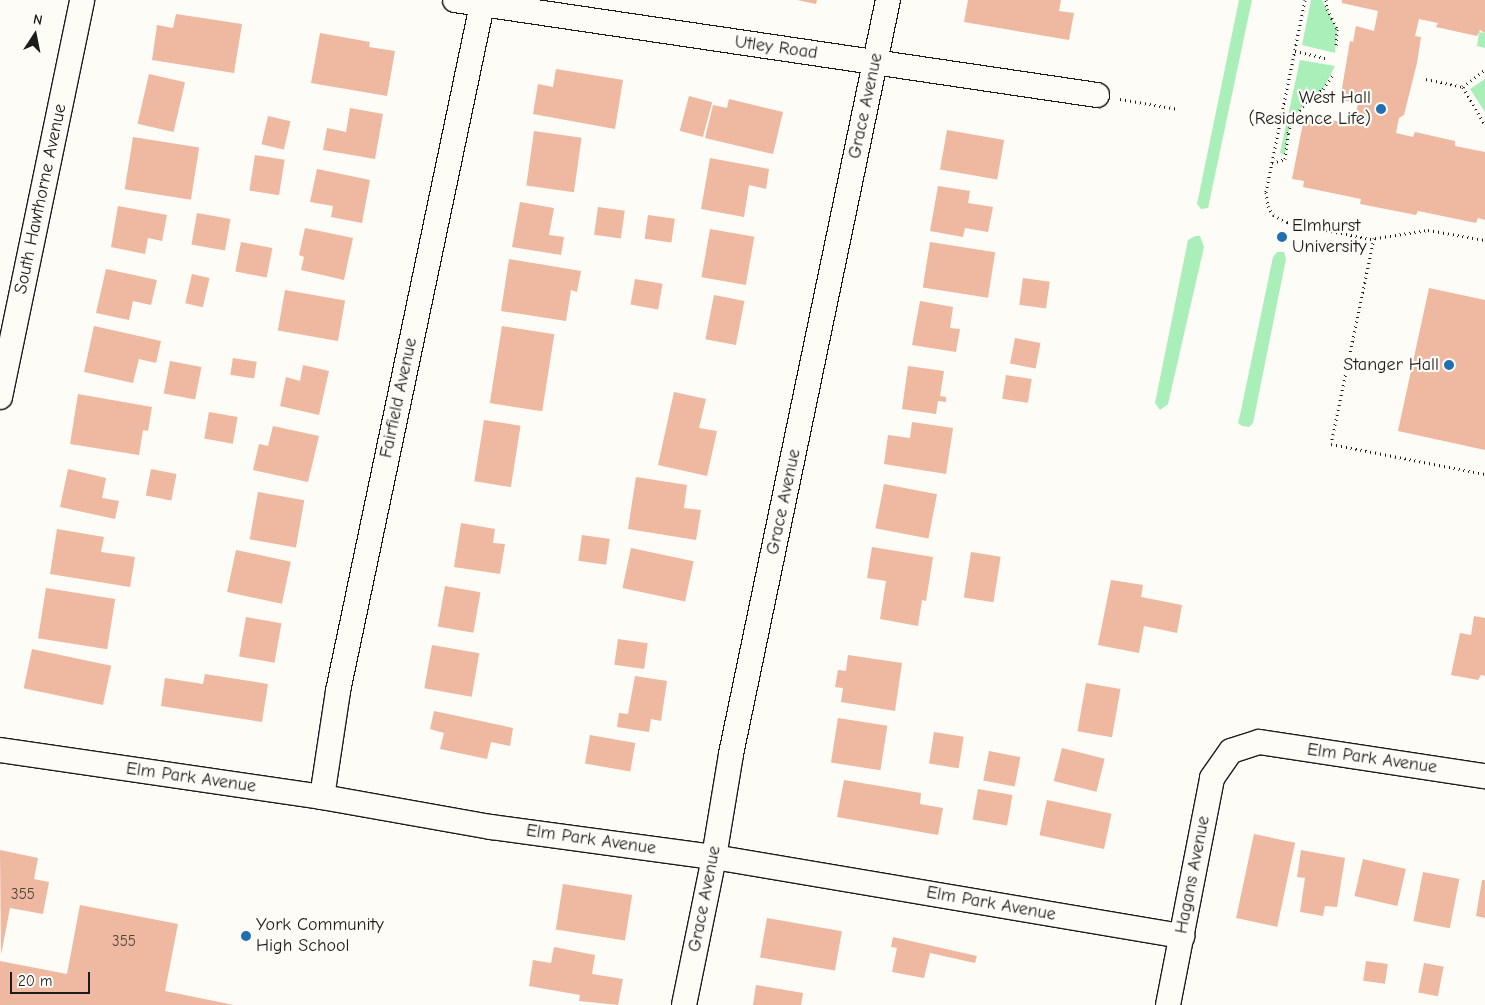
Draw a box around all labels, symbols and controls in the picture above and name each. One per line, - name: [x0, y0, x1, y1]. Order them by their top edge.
- north arrow: [10, 10, 60, 60]
- text: N: [32, 11, 44, 29]
- street label: Utley Road: [733, 31, 819, 65]
- street label: Grace Avenue: [844, 51, 888, 161]
- place label: West Hall (Residence Life): [1248, 88, 1371, 130]
- street label: South Hawthorne Avenue: [10, 102, 72, 296]
- marker: West Hall (Residence Life): [1375, 103, 1387, 115]
- place label: Elmhurst University: [1292, 216, 1367, 258]
- marker: Elmhurst University: [1276, 231, 1288, 243]
- street label: Fairfield Avenue: [376, 336, 422, 460]
- place label: Stanger Hall: [1343, 354, 1439, 376]
- marker: Stanger Hall: [1443, 359, 1455, 371]
- street label: Grace Avenue: [762, 447, 806, 557]
- street label: Elm Park Avenue: [1306, 739, 1438, 779]
- street label: Elm Park Avenue: [125, 758, 257, 798]
- street label: Hagans Avenue: [1171, 814, 1215, 936]
- street label: Elm Park Avenue: [525, 820, 657, 860]
- street label: Grace Avenue: [684, 844, 726, 954]
- street label: Elm Park Avenue: [925, 882, 1057, 926]
- house number: 355: [11, 886, 35, 904]
- place label: York Community High School: [256, 915, 384, 958]
- marker: York Community High School: [240, 930, 252, 942]
- house number: 355: [112, 933, 136, 951]
- scale bar: [12, 962, 92, 994]
- text: 20 m: [18, 972, 52, 990]

